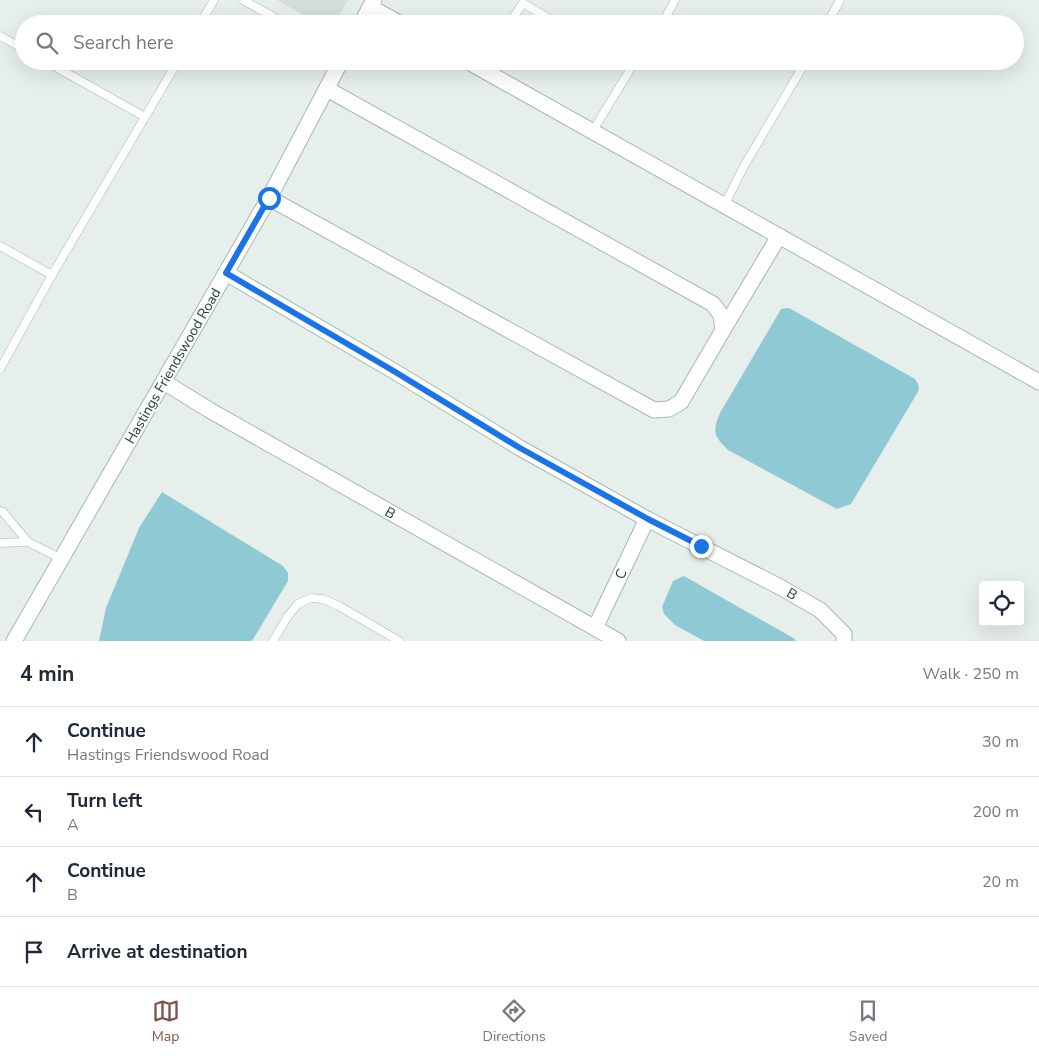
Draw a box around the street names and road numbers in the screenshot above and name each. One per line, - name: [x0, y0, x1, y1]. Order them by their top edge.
- street label: Hastings Friendswood Road: [121, 285, 225, 447]
- street label: B: [381, 502, 399, 524]
- street label: C: [610, 566, 632, 582]
- street label: B: [783, 583, 801, 605]

